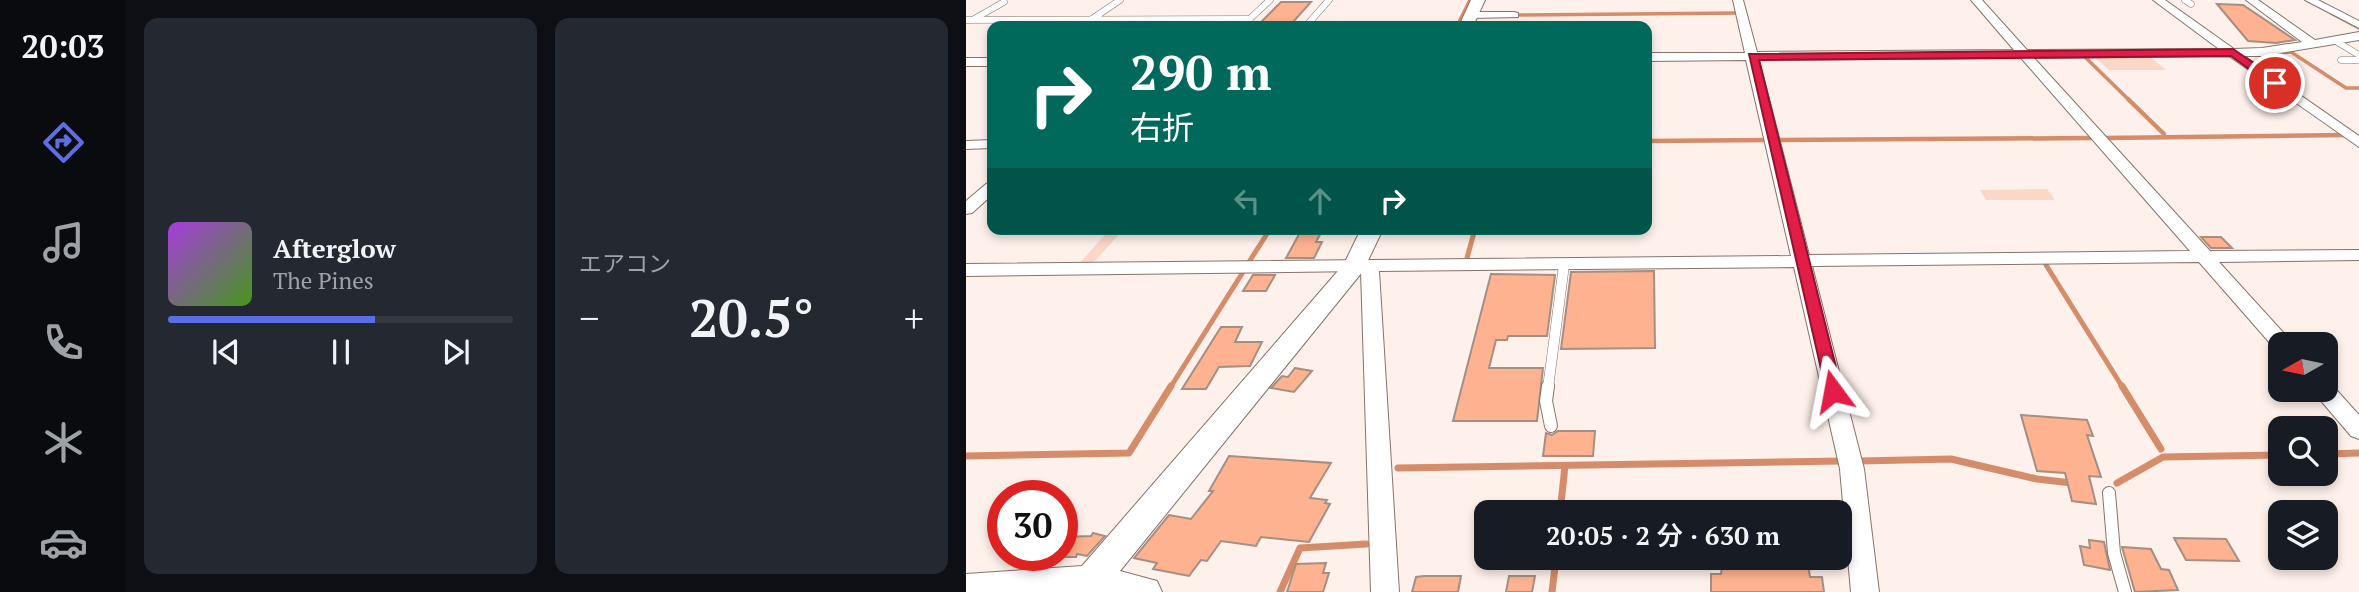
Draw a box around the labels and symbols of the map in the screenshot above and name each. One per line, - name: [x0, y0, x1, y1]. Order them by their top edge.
- pin: [2245, 53, 2305, 113]
- north arrow: [2268, 332, 2338, 402]
- position arrow: [1796, 354, 1870, 428]
- speed limit sign: 30: [987, 480, 1078, 571]

